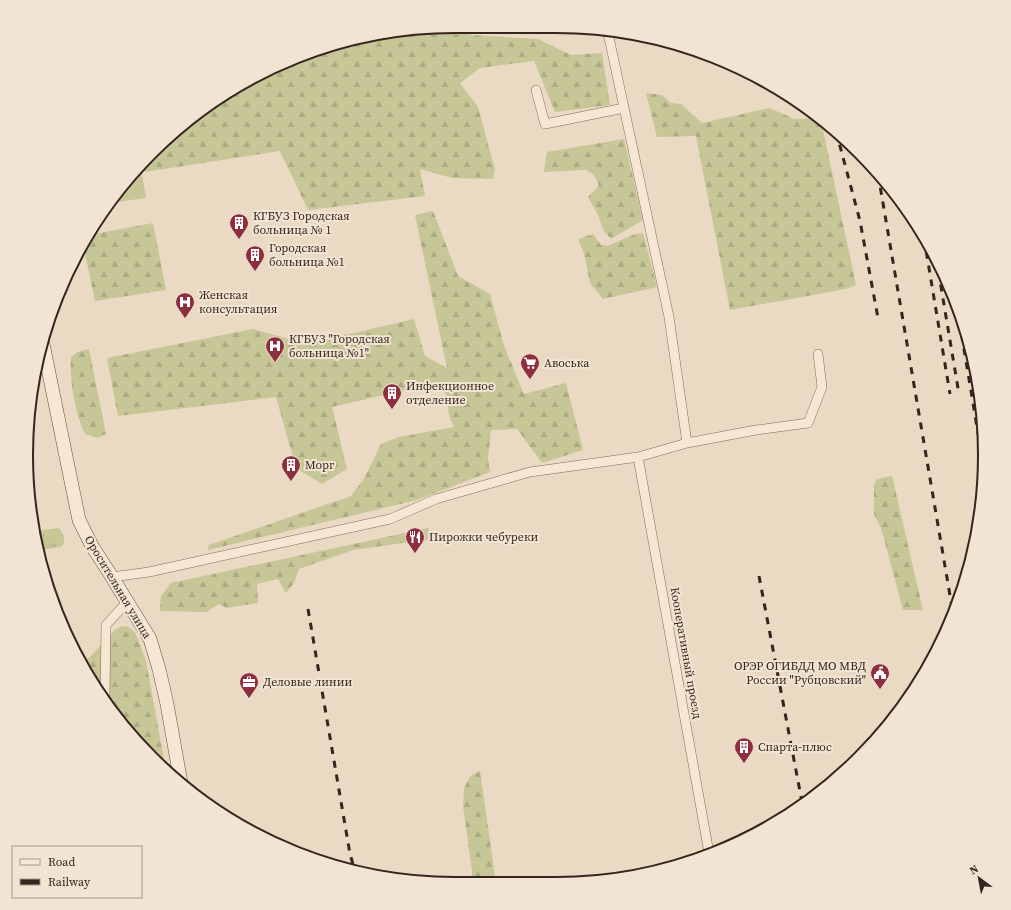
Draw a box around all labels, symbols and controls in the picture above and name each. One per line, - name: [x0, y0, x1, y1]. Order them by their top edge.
- place label: КГБУЗ Городская больница № 1: [253, 208, 350, 238]
- building icon: КГБУЗ Городская больница № 1: [228, 212, 250, 240]
- place label: Городская больница №1: [269, 240, 345, 270]
- building icon: Городская больница №1: [244, 244, 266, 272]
- place label: Женская консультация: [199, 287, 277, 317]
- hospital icon: Женская консультация: [174, 291, 196, 319]
- place label: КГБУЗ "Городская больница №1": [289, 331, 390, 361]
- hospital icon: КГБУЗ "Городская больница №1": [264, 335, 286, 363]
- supermarket icon: Авоська: [519, 352, 541, 380]
- place label: Авоська: [544, 355, 590, 371]
- place label: Инфекционное отделение: [406, 378, 494, 408]
- building icon: Инфекционное отделение: [381, 382, 403, 410]
- building icon: Морг: [280, 454, 302, 482]
- place label: Морг: [305, 457, 335, 473]
- restaurant icon: Пирожки чебуреки: [404, 526, 426, 554]
- place label: Пирожки чебуреки: [429, 529, 539, 545]
- street label: Оросительная улица: [81, 533, 156, 642]
- street label: Кооперативный проезд: [667, 586, 705, 720]
- place label: ОРЭР ОГИБДД МО МВД России "Рубцовский": [734, 658, 866, 688]
- public building icon: ОРЭР ОГИБДД МО МВД России "Рубцовский": [869, 662, 891, 690]
- office icon: Деловые линии: [238, 671, 260, 699]
- place label: Деловые линии: [263, 674, 352, 690]
- building icon: Спарта-плюс: [733, 736, 755, 764]
- place label: Спарта-плюс: [758, 739, 832, 755]
- legend: [12, 846, 142, 898]
- text: Road: [48, 854, 75, 870]
- north arrow: [959, 858, 999, 898]
- text: N: [967, 861, 981, 878]
- text: Railway: [48, 874, 91, 890]

